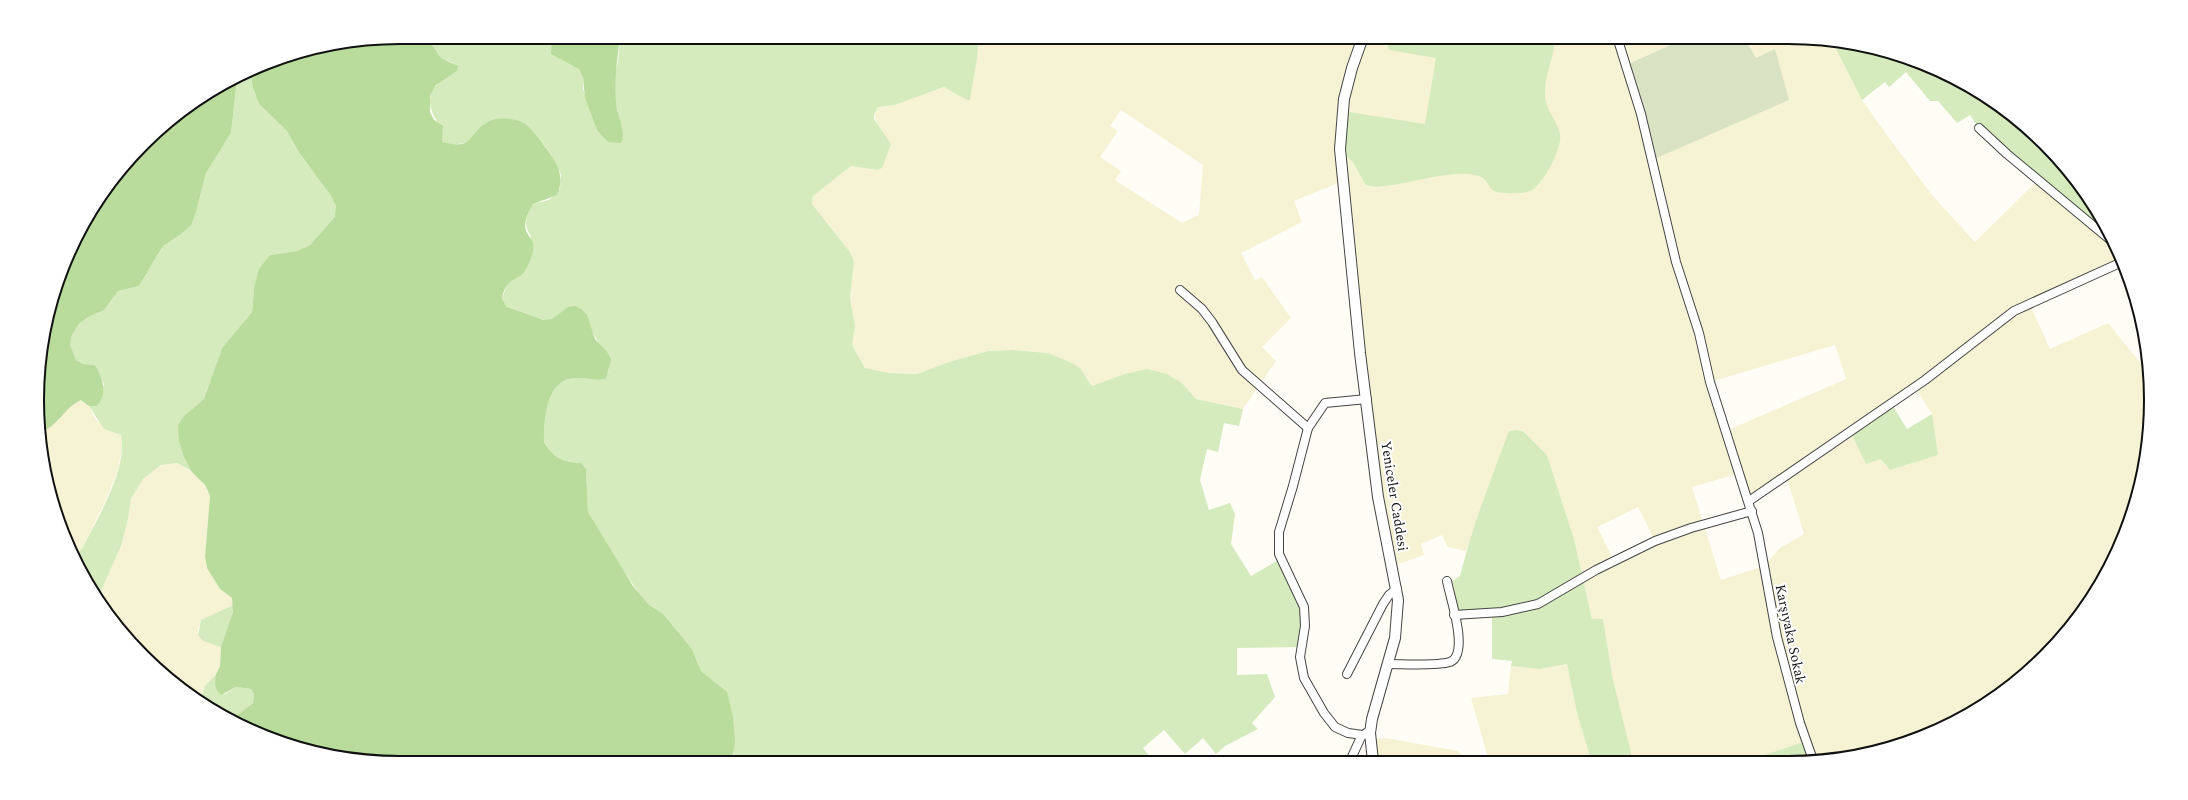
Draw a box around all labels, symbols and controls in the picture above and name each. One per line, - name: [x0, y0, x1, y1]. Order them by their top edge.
- street label: Yeniceler Caddesi: [1375, 439, 1414, 553]
- street label: Karşıyaka Sokak: [1770, 582, 1811, 686]

